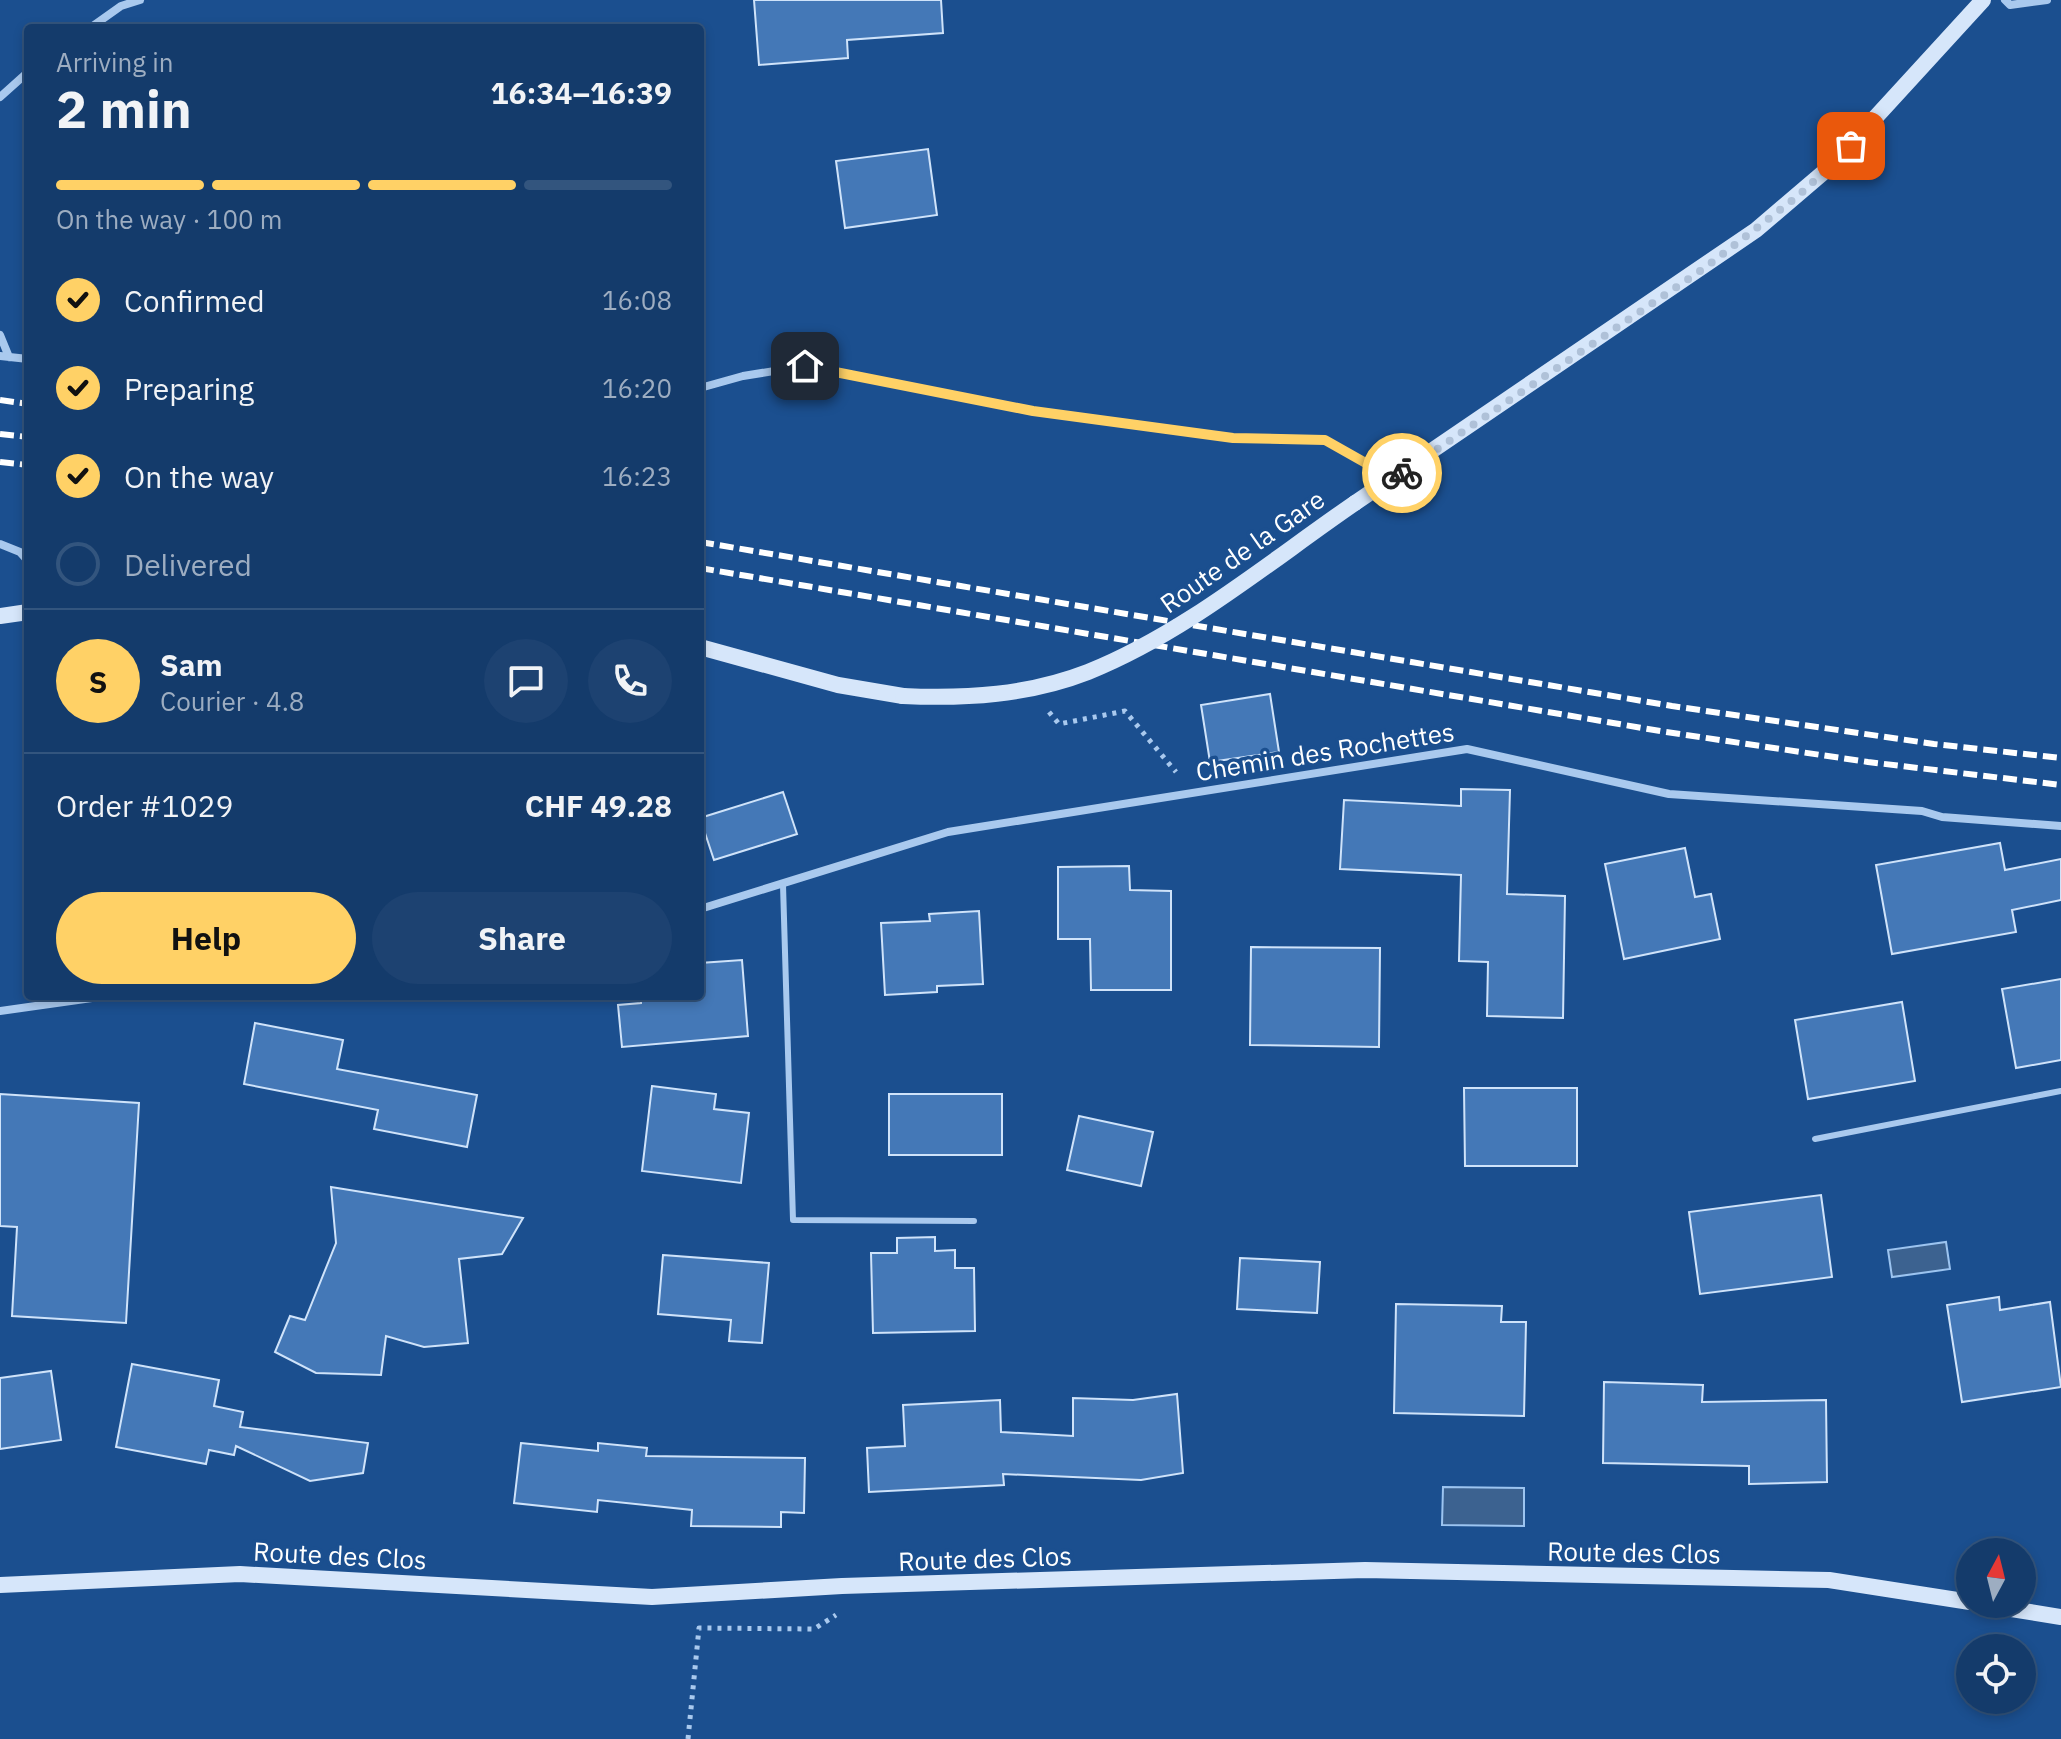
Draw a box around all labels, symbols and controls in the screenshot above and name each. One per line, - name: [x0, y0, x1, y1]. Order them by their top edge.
- text: Arriving in: [56, 45, 173, 79]
- text: 16:34–16:39: [491, 73, 672, 112]
- text: 2 min: [56, 75, 192, 142]
- pin: [1817, 112, 1885, 180]
- icon: bag: [1829, 124, 1873, 168]
- text: On the way · 100 m: [56, 202, 282, 236]
- icon: check: [56, 278, 100, 322]
- text: Confirmed: [124, 281, 265, 320]
- text: 16:08: [602, 283, 672, 317]
- pin: [771, 332, 839, 400]
- icon: home: [783, 344, 827, 388]
- icon: check: [56, 366, 100, 410]
- text: Preparing: [124, 369, 254, 408]
- text: 16:20: [602, 371, 672, 405]
- courier: [1362, 433, 1442, 513]
- icon: bike: [1380, 451, 1424, 495]
- icon: check: [56, 454, 100, 498]
- text: On the way: [124, 457, 274, 496]
- text: 16:23: [602, 459, 672, 493]
- street label: Route de la Gare: [1153, 482, 1331, 620]
- text: Delivered: [124, 545, 252, 584]
- button: chat: [484, 639, 568, 723]
- button: phone: [588, 639, 672, 723]
- text: Sam: [160, 645, 223, 684]
- text: S: [89, 662, 107, 701]
- text: Courier · 4.8: [160, 684, 304, 718]
- street label: Chemin des Rochettes: [1193, 714, 1457, 788]
- text: Order #1029: [56, 786, 233, 825]
- text: CHF 49.28: [525, 786, 672, 825]
- button: Help: [56, 892, 356, 984]
- button: Share: [372, 892, 672, 984]
- street label: Route des Clos: [252, 1533, 428, 1577]
- street label: Route des Clos: [1547, 1533, 1721, 1571]
- street label: Route des Clos: [898, 1538, 1072, 1578]
- north arrow: [1956, 1538, 2036, 1618]
- map controls: [1956, 1538, 2036, 1714]
- button: locate: [1956, 1634, 2036, 1714]

